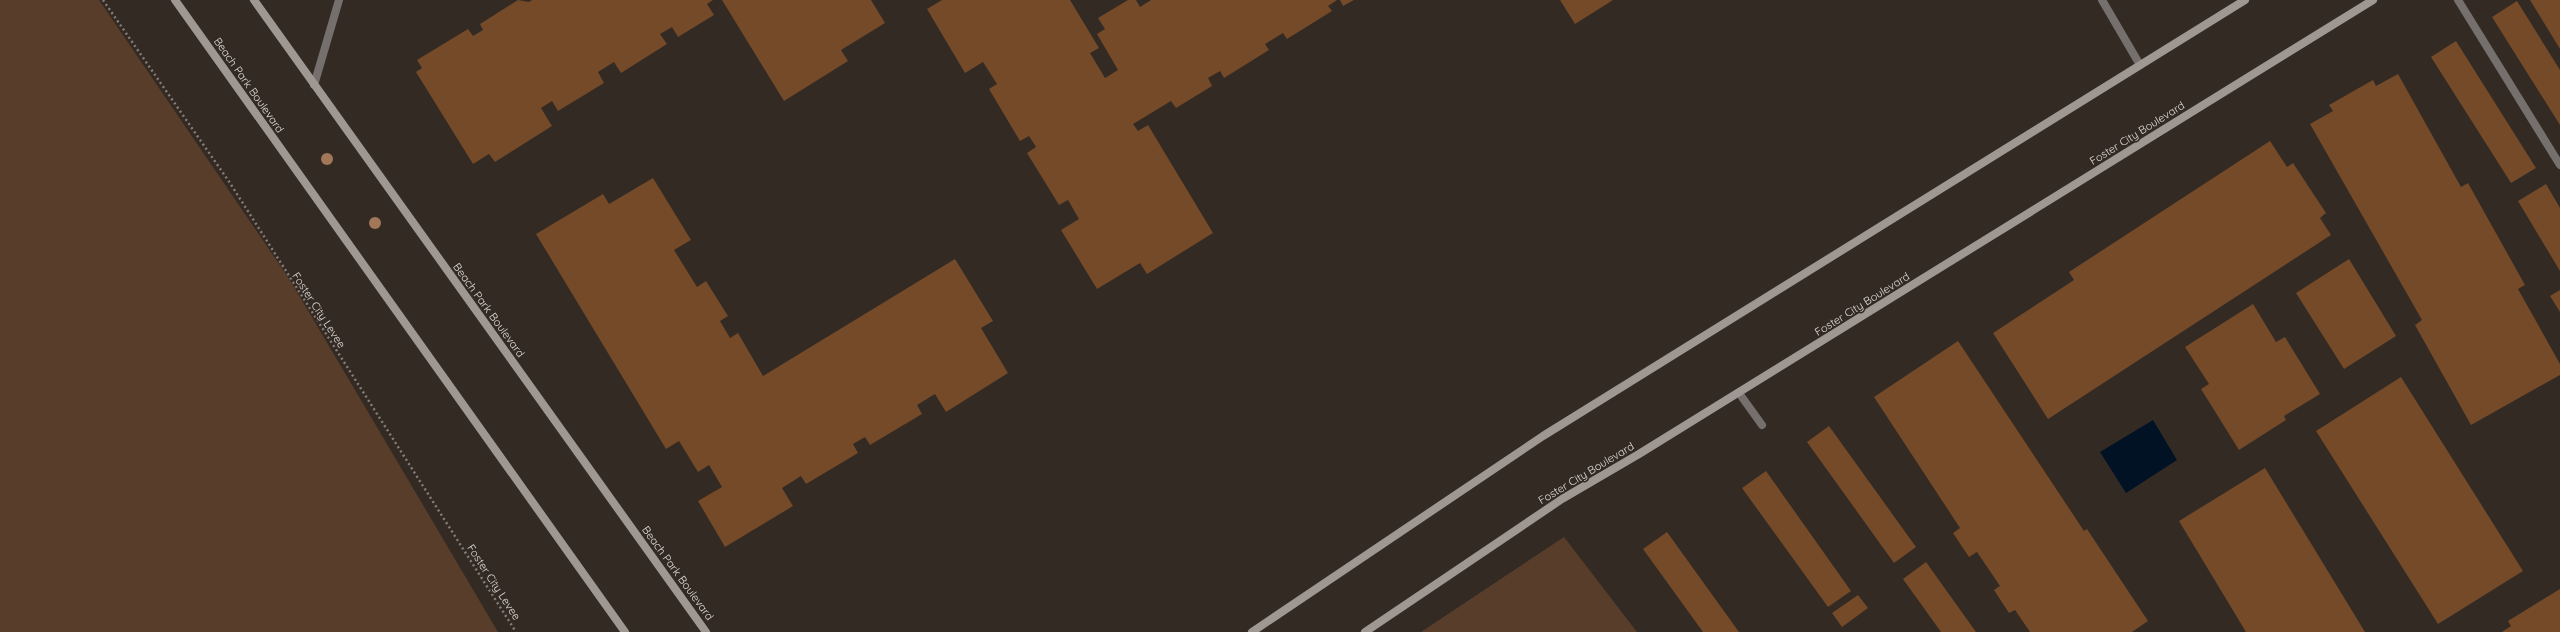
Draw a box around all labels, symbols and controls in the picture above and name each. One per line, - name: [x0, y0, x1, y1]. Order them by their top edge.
- street label: Beach Park Boulevard: [211, 35, 287, 135]
- street label: Foster City Boulevard: [2087, 98, 2187, 168]
- street label: Beach Park Boulevard: [450, 260, 528, 360]
- street label: Foster City Levee: [289, 269, 349, 351]
- street label: Foster City Boulevard: [1812, 269, 1912, 339]
- street label: Foster City Boulevard: [1536, 439, 1636, 507]
- street label: Beach Park Boulevard: [639, 523, 717, 623]
- street label: Foster City Levee: [464, 541, 524, 623]

